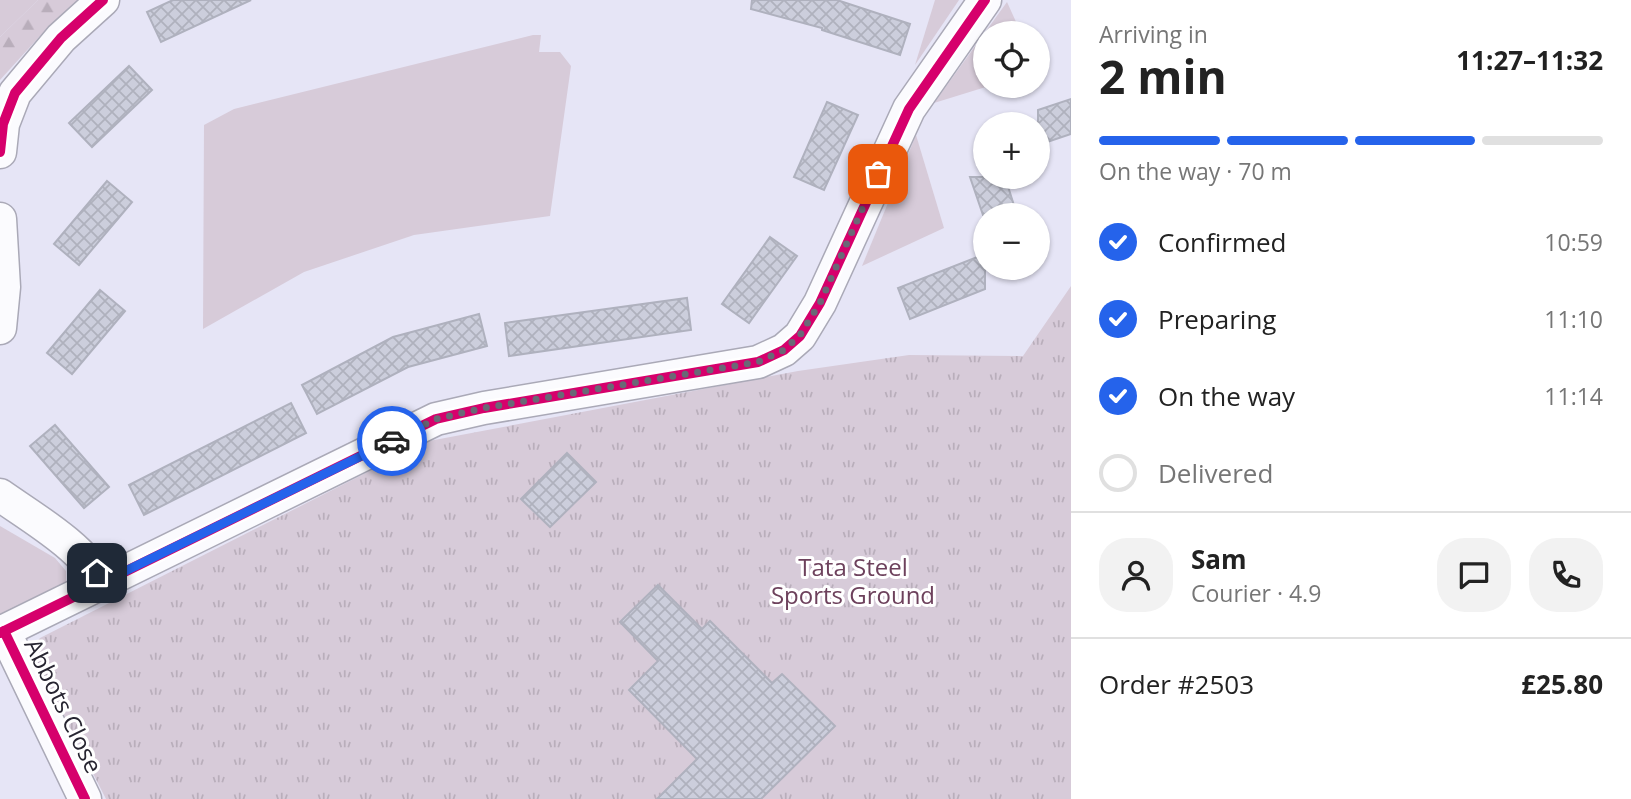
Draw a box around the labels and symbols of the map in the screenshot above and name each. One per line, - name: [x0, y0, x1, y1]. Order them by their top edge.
- pin: [848, 144, 908, 204]
- courier: [357, 406, 427, 476]
- pin: [67, 543, 127, 603]
- park label: Tata Steel Sports Ground: [771, 550, 935, 611]
- street label: Abbots Close: [18, 633, 111, 778]

